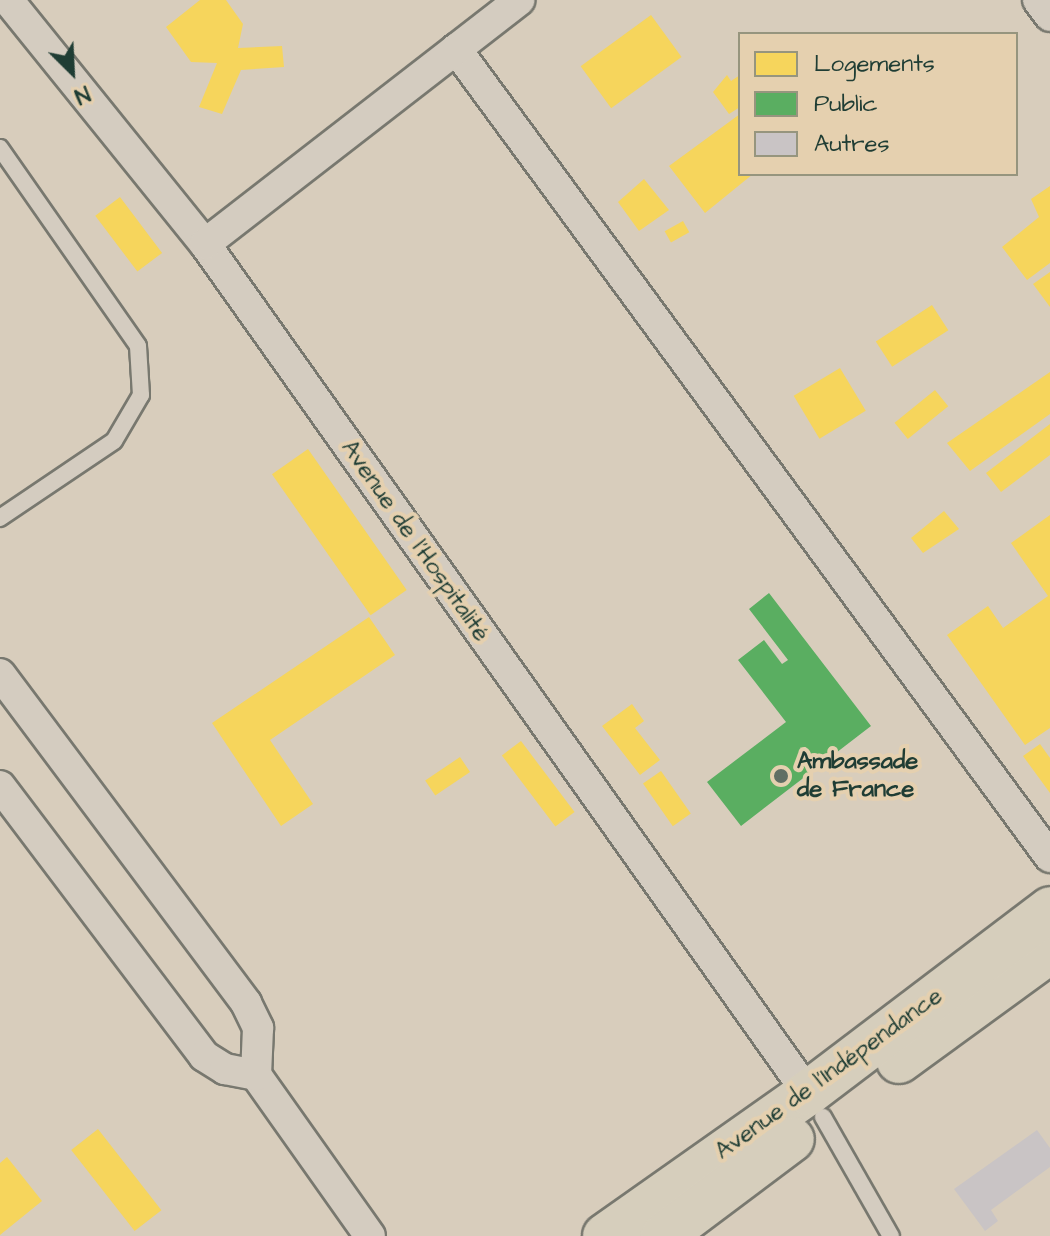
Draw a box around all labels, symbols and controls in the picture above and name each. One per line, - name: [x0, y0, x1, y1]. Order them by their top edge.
- north arrow: [32, 32, 112, 112]
- legend: [738, 32, 1018, 176]
- text: Logements: [814, 47, 935, 81]
- text: N: [69, 77, 95, 111]
- text: Public: [814, 87, 878, 121]
- text: Autres: [814, 127, 890, 161]
- street label: Avenue de l'Hospitalité: [335, 435, 495, 647]
- place label: Ambassade de France: [797, 748, 918, 804]
- marker: Ambassade de France: [772, 767, 790, 785]
- street label: Avenue de l'Indépendance: [710, 982, 948, 1166]

